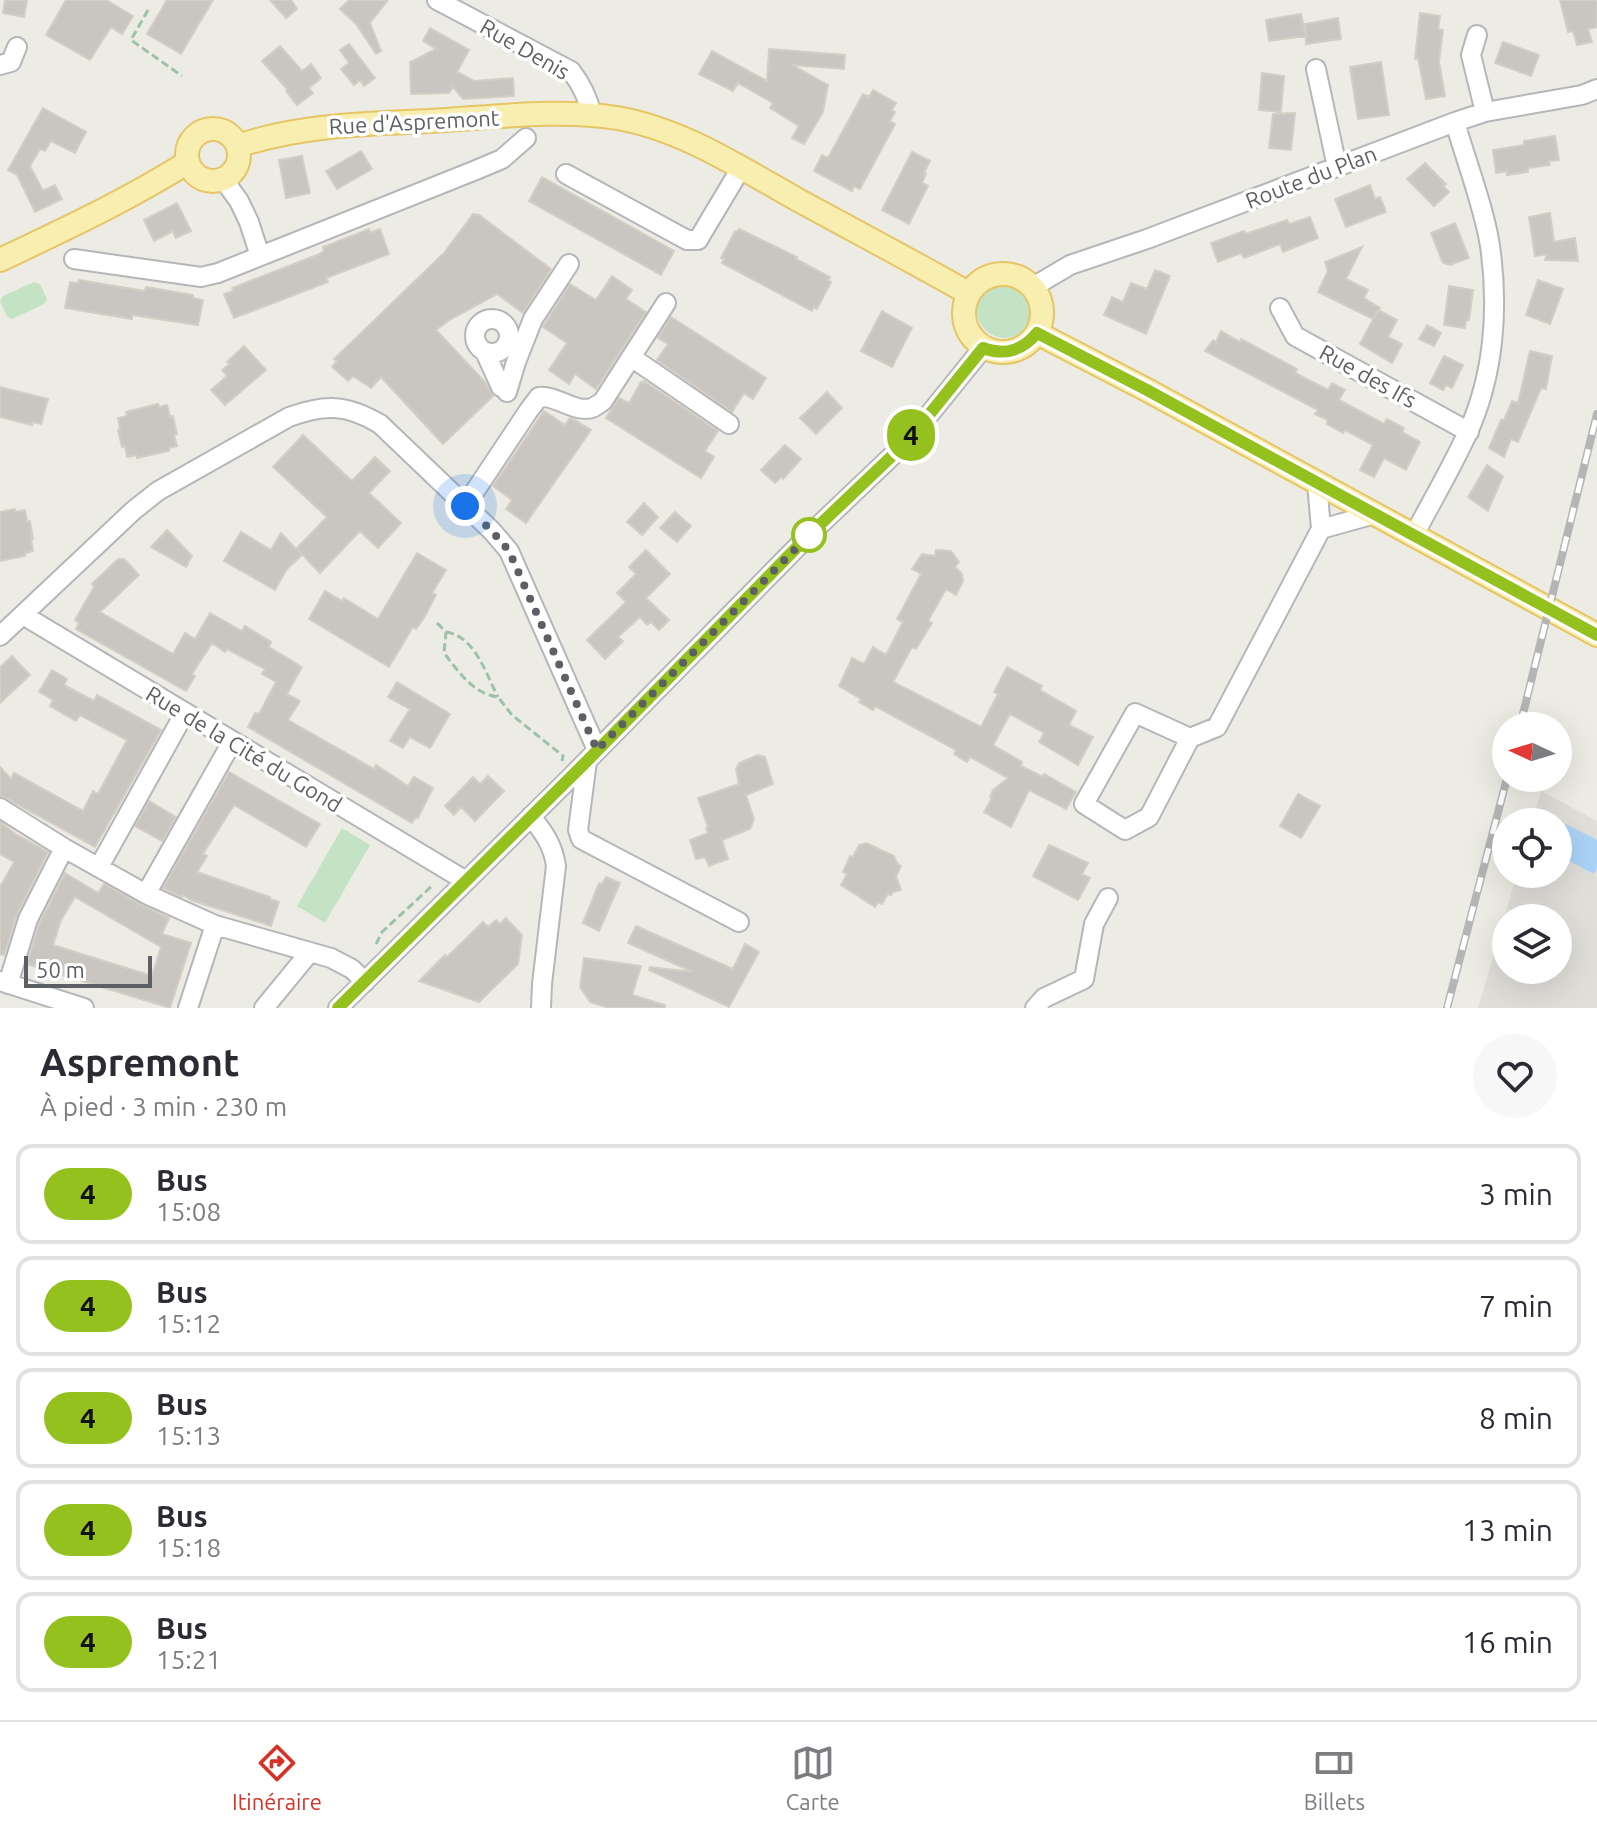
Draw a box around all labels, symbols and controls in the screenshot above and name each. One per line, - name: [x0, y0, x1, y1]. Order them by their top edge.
- street label: Rue Denis: [476, 13, 574, 84]
- street label: Rue d'Aspremont: [328, 105, 500, 138]
- street label: Route du Plan: [1242, 140, 1380, 213]
- street label: Rue des Ifs: [1316, 339, 1421, 412]
- line badge: 4: [885, 409, 937, 461]
- text: 4: [903, 419, 919, 450]
- your location: [445, 486, 485, 526]
- unlabelled marker: [792, 518, 826, 552]
- street label: Rue de la Cité du Gond: [142, 680, 347, 817]
- north arrow: [1492, 712, 1572, 792]
- map controls: [1492, 712, 1572, 984]
- button: locate: [1492, 808, 1572, 888]
- button: layers: [1492, 904, 1572, 984]
- scale bar: [24, 952, 152, 988]
- text: 50 m: [36, 957, 85, 982]
- button: heart: [1473, 1034, 1557, 1118]
- text: Aspremont: [40, 1041, 239, 1083]
- text: À pied · 3 min · 230 m: [40, 1092, 287, 1121]
- text: Bus: [156, 1163, 208, 1197]
- text: 3 min: [1479, 1177, 1553, 1211]
- text: 4: [80, 1178, 96, 1209]
- text: 15:08: [156, 1197, 221, 1226]
- text: Bus: [156, 1275, 208, 1309]
- text: 7 min: [1479, 1289, 1553, 1323]
- text: 4: [80, 1290, 96, 1321]
- text: 15:12: [156, 1309, 221, 1338]
- text: Bus: [156, 1387, 208, 1421]
- text: 8 min: [1479, 1401, 1553, 1435]
- text: 4: [80, 1402, 96, 1433]
- text: 15:13: [156, 1421, 221, 1450]
- text: Bus: [156, 1499, 208, 1533]
- text: 13 min: [1462, 1513, 1553, 1547]
- text: 4: [80, 1514, 96, 1545]
- text: 15:18: [156, 1533, 221, 1562]
- text: Bus: [156, 1611, 208, 1645]
- text: 16 min: [1462, 1625, 1553, 1659]
- text: 4: [80, 1626, 96, 1657]
- text: 15:21: [156, 1645, 221, 1674]
- tab: Itinéraire: [232, 1741, 322, 1814]
- tab: Carte: [786, 1741, 840, 1814]
- tab: Billets: [1304, 1741, 1365, 1814]

